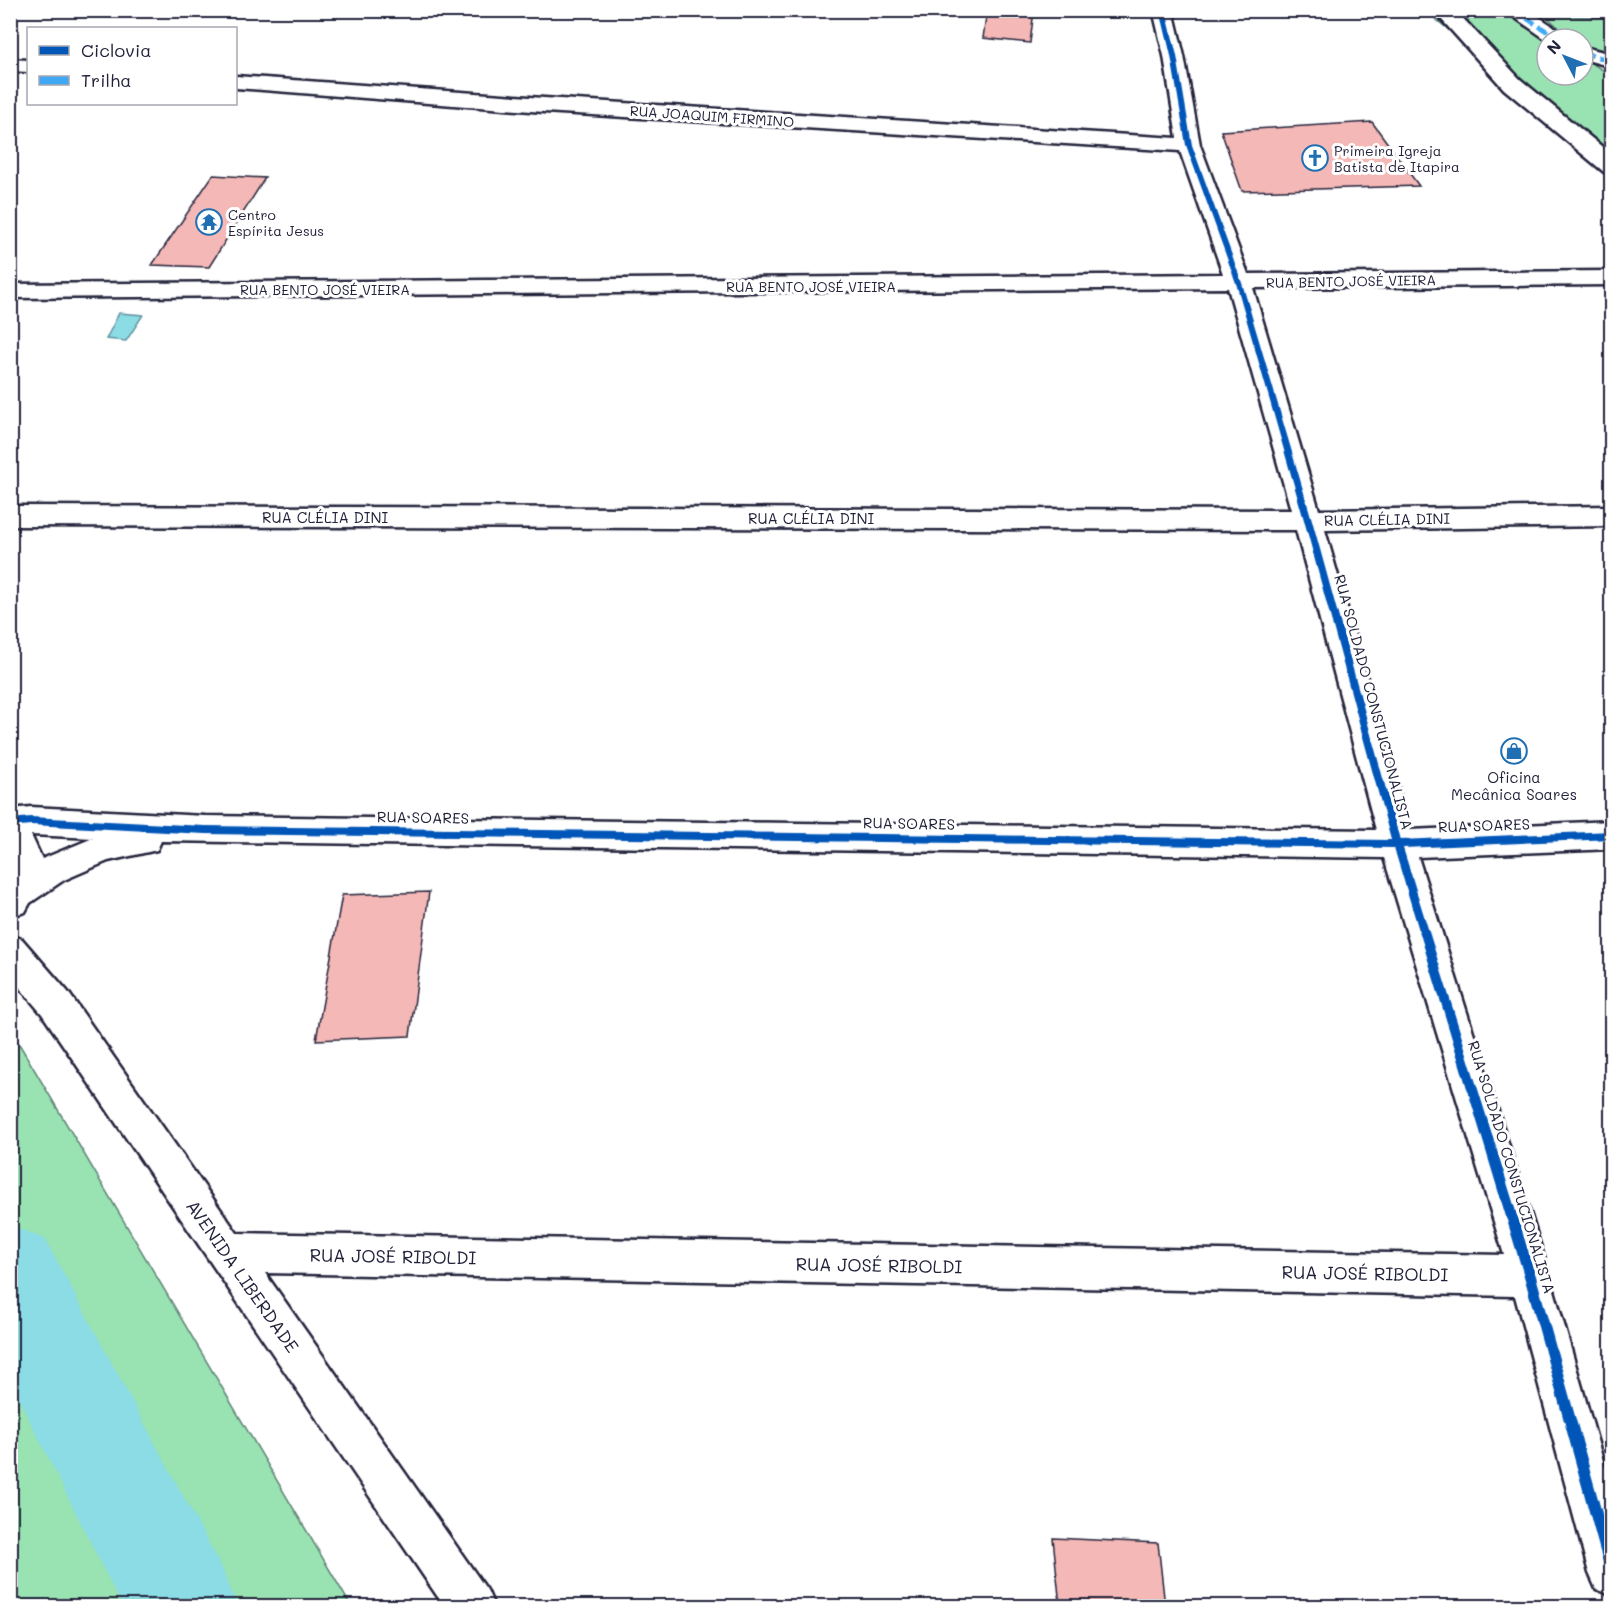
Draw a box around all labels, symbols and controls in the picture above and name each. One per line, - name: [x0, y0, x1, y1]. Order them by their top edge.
- legend: [27, 27, 237, 105]
- north arrow: [1535, 27, 1595, 87]
- text: N: [1542, 35, 1565, 58]
- text: Ciclovia: [81, 38, 151, 62]
- text: Trilha: [81, 68, 131, 92]
- street label: RUA JOAQUIM FIRMINO: [629, 101, 795, 131]
- place label: Primeira Igreja Batista de Itapira: [1334, 141, 1460, 176]
- church icon: Primeira Igreja Batista de Itapira: [1300, 143, 1330, 173]
- place label: Centro Espírita Jesus: [228, 205, 324, 240]
- temple icon: Centro Espírita Jesus: [194, 207, 224, 237]
- street label: RUA BENTO JOSÉ VIEIRA: [1266, 270, 1436, 292]
- street label: RUA BENTO JOSÉ VIEIRA: [726, 277, 896, 296]
- street label: RUA BENTO JOSÉ VIEIRA: [240, 280, 410, 299]
- street label: RUA CLÉLIA DINI: [262, 507, 389, 527]
- street label: RUA CLÉLIA DINI: [748, 508, 875, 528]
- street label: RUA CLÉLIA DINI: [1324, 508, 1451, 530]
- street label: RUA SOLDADO CONSTUCIONALISTA: [1330, 572, 1418, 832]
- shop icon: Oficina Mecânica Soares: [1499, 736, 1529, 766]
- place label: Oficina Mecânica Soares: [1451, 767, 1577, 804]
- street label: RUA SOARES: [377, 806, 469, 828]
- street label: RUA SOARES: [863, 812, 955, 834]
- street label: RUA SOARES: [1438, 813, 1530, 837]
- street label: RUA SOLDADO CONSTUCIONALISTA: [1464, 1038, 1560, 1296]
- street label: AVENIDA LIBERDADE: [181, 1195, 305, 1357]
- street label: RUA JOSÉ RIBOLDI: [309, 1243, 477, 1269]
- street label: RUA JOSÉ RIBOLDI: [795, 1252, 963, 1278]
- street label: RUA JOSÉ RIBOLDI: [1281, 1260, 1449, 1286]

